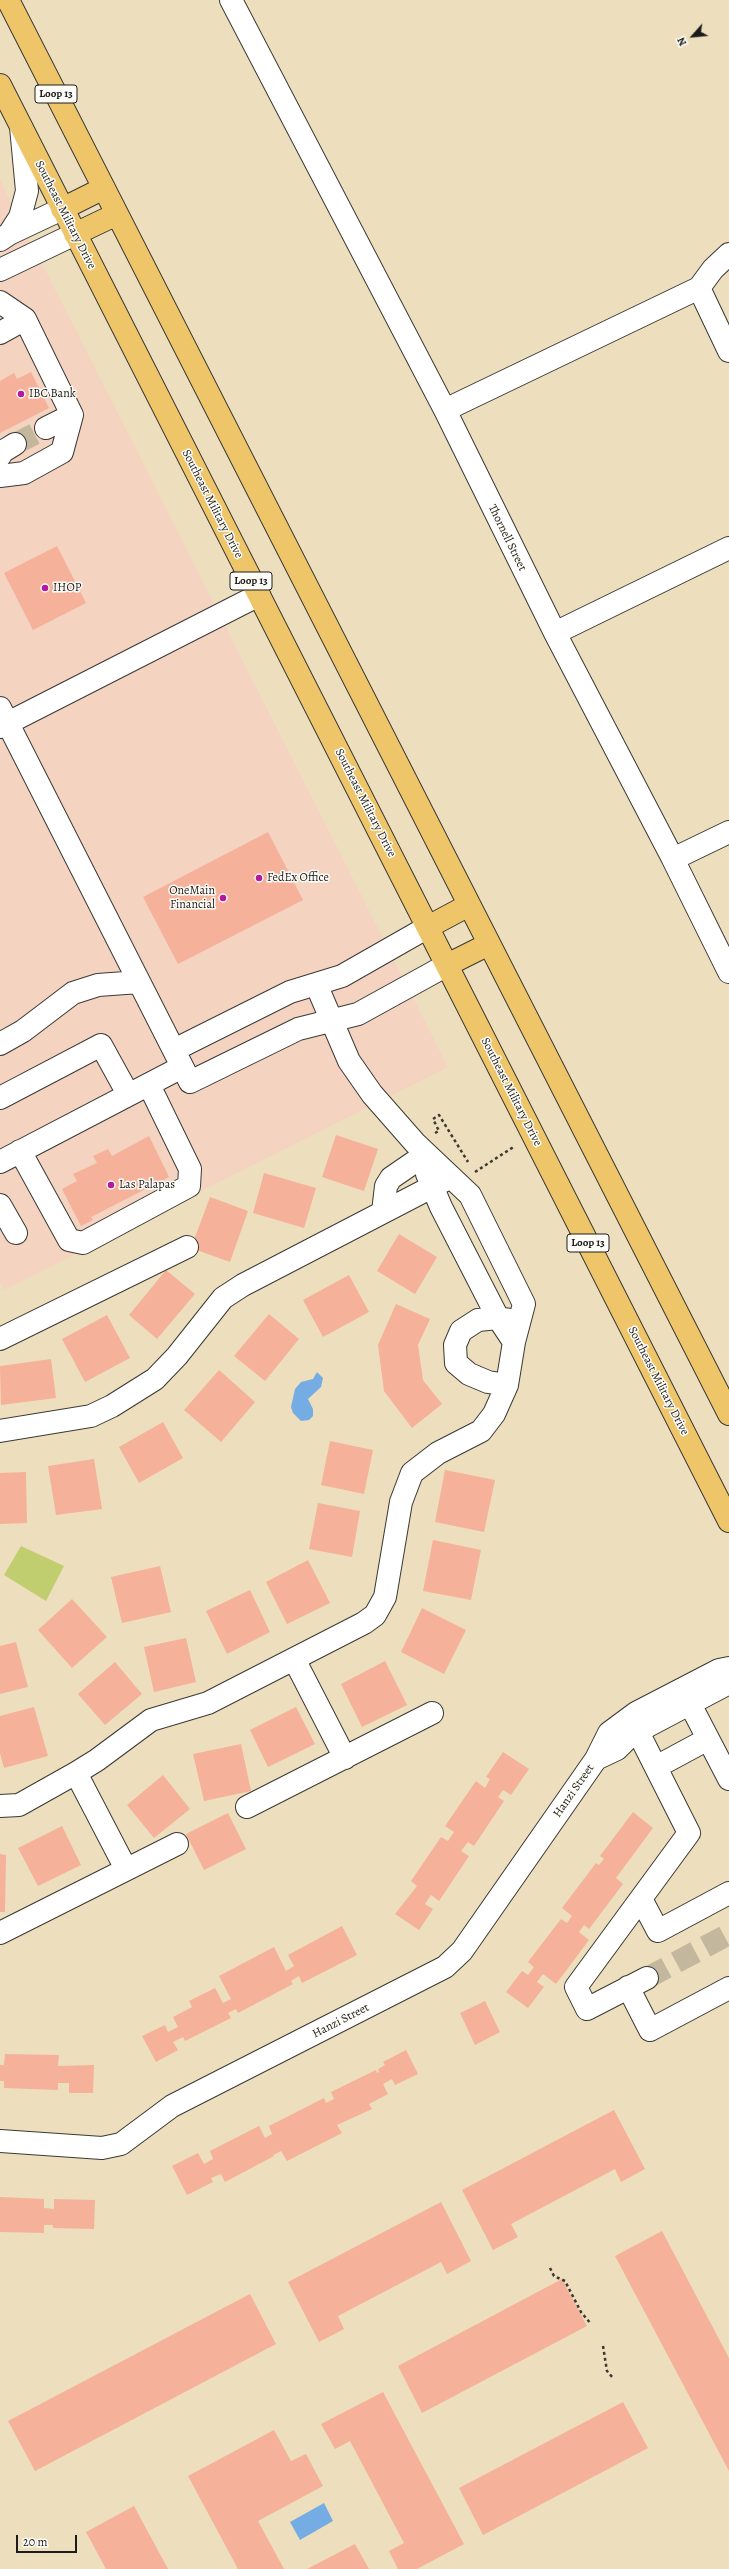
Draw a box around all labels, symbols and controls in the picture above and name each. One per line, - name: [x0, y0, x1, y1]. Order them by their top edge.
- north arrow: [673, 16, 713, 56]
- text: N: [673, 35, 690, 49]
- road number: Loop 13: [35, 85, 77, 103]
- street label: Southeast Military Drive: [31, 158, 99, 272]
- place label: IBC Bank: [29, 387, 76, 401]
- marker: IBC Bank: [16, 389, 26, 399]
- street label: Southeast Military Drive: [178, 447, 246, 561]
- street label: Thornell Street: [485, 502, 529, 574]
- road number: Loop 13: [230, 572, 272, 590]
- place label: IHOP: [53, 581, 81, 595]
- marker: IHOP: [40, 583, 50, 593]
- street label: Southeast Military Drive: [331, 746, 399, 860]
- place label: FedEx Office: [267, 871, 329, 885]
- marker: FedEx Office: [254, 873, 264, 883]
- place label: OneMain Financial: [169, 884, 215, 912]
- marker: OneMain Financial: [218, 893, 228, 903]
- street label: Southeast Military Drive: [477, 1035, 545, 1149]
- place label: Las Palapas: [119, 1178, 175, 1192]
- marker: Las Palapas: [106, 1180, 116, 1190]
- road number: Loop 13: [567, 1234, 609, 1252]
- street label: Southeast Military Drive: [624, 1324, 692, 1438]
- street label: Hanzi Street: [550, 1762, 598, 1820]
- street label: Hanzi Street: [310, 2001, 372, 2041]
- scale bar: [18, 2527, 79, 2553]
- text: 20 m: [23, 2534, 47, 2550]

